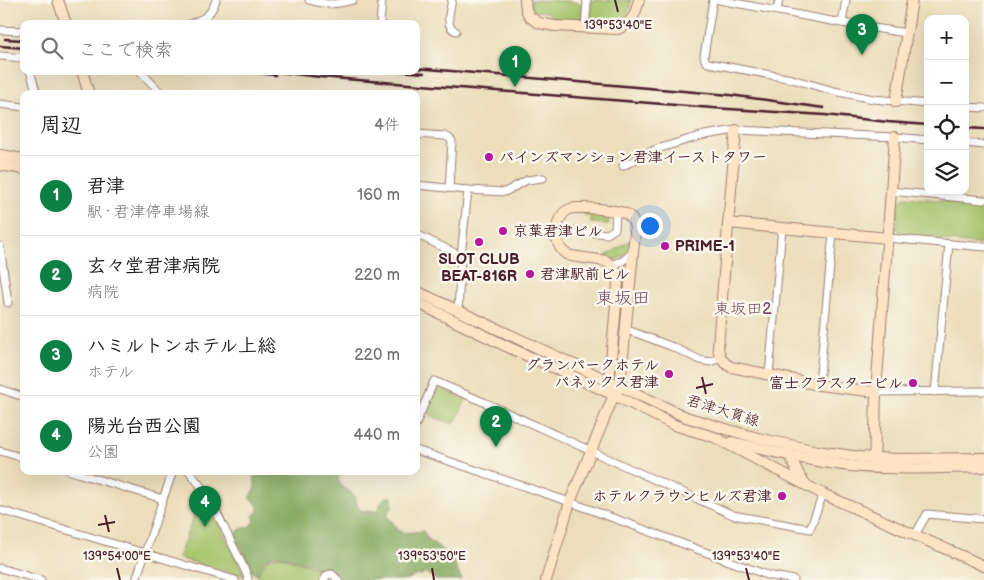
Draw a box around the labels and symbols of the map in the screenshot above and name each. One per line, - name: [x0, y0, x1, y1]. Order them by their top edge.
- pin: 3: [846, 14, 878, 55]
- text: 139°53'40"E: [584, 18, 652, 33]
- pin: 1: [499, 46, 531, 87]
- place label: パインズマンション君津イーストタワー: [499, 148, 767, 167]
- marker: パインズマンション君津イーストタワー: [483, 151, 495, 163]
- your location: [637, 213, 663, 239]
- place label: 京葉君津ビル: [513, 222, 603, 241]
- marker: 京葉君津ビル: [497, 225, 509, 237]
- marker: SLOT CLUB BEAT-816R: [473, 236, 485, 248]
- place label: PRIME-1: [675, 237, 735, 256]
- marker: PRIME-1: [659, 240, 671, 252]
- place label: SLOT CLUB BEAT-816R: [438, 250, 520, 286]
- place label: 君津駅前ビル: [540, 265, 630, 284]
- marker: 君津駅前ビル: [524, 268, 536, 280]
- district label: 東坂田: [596, 288, 650, 309]
- district label: 東坂田2: [714, 300, 772, 319]
- place label: グランパークホテル パネックス君津: [525, 356, 659, 392]
- marker: グランパークホテル パネックス君津: [663, 368, 675, 380]
- place label: 富士クラスタービル: [769, 374, 903, 393]
- marker: 富士クラスタービル: [907, 377, 919, 389]
- street label: 君津大貫線: [684, 391, 762, 431]
- pin: 2: [480, 406, 512, 447]
- pin: 4: [189, 486, 221, 527]
- place label: ホテルクラウンヒルズ君津: [593, 487, 772, 506]
- marker: ホテルクラウンヒルズ君津: [776, 490, 788, 502]
- text: 139°54'00"E: [83, 549, 151, 564]
- text: 139°53'50"E: [398, 549, 466, 564]
- text: 139°53'40"E: [712, 549, 780, 564]

